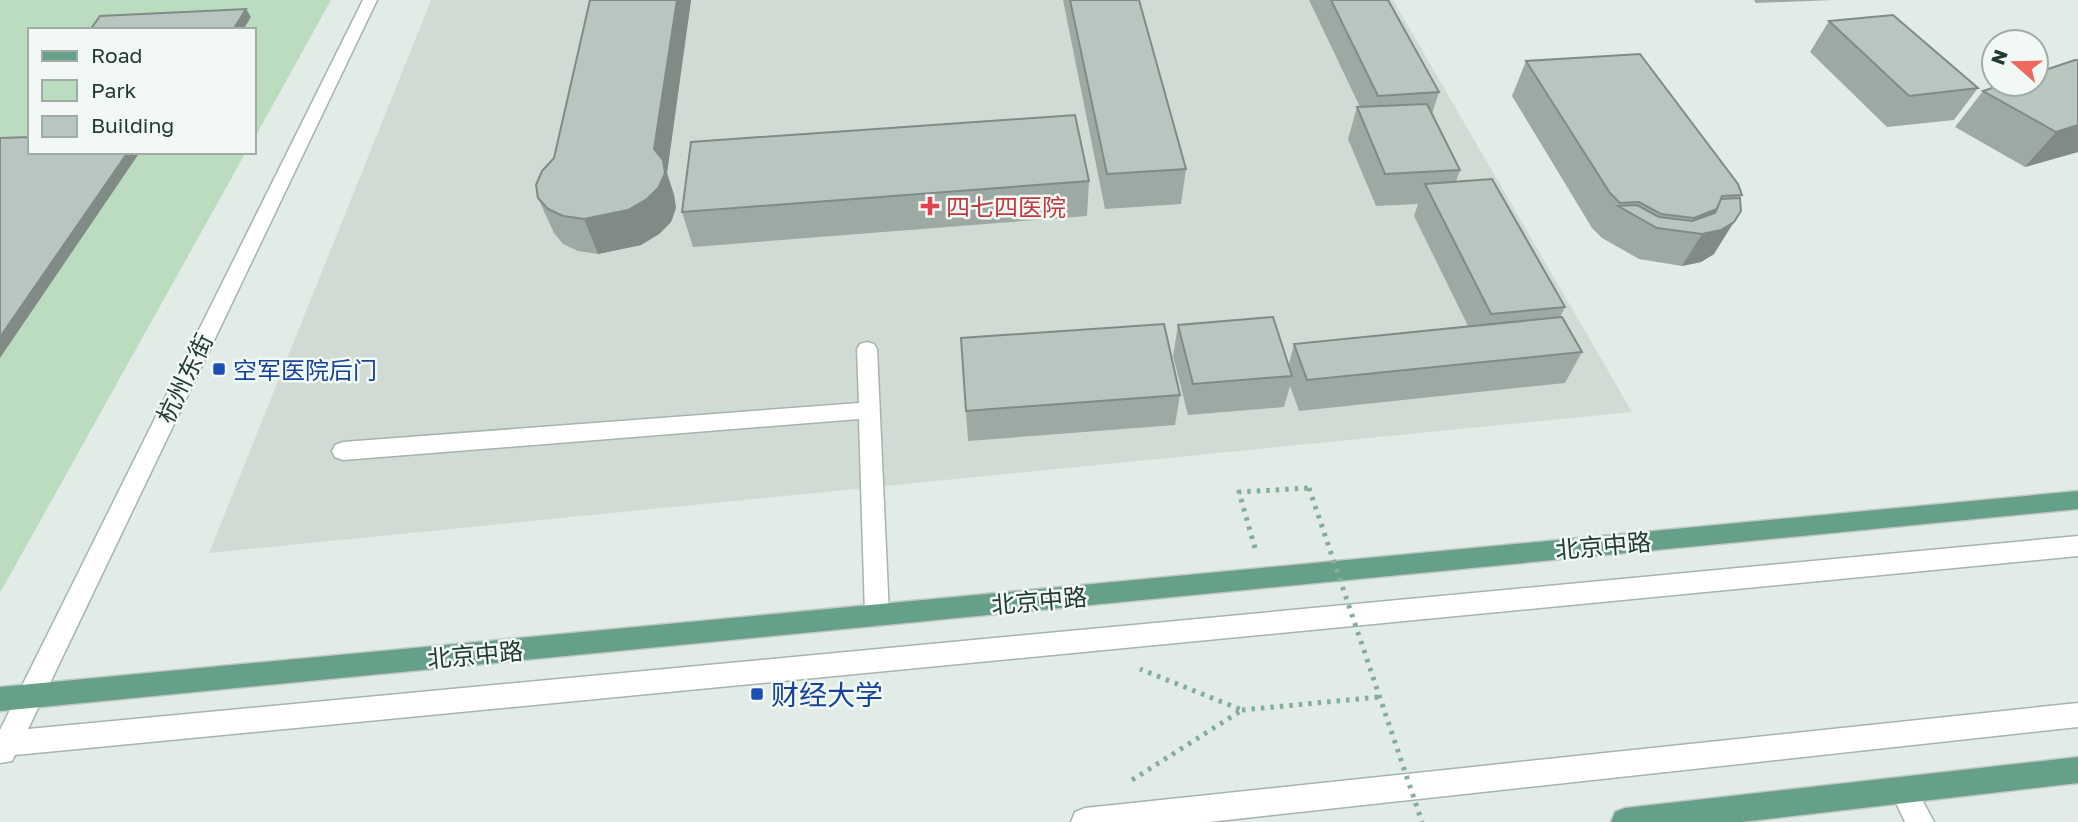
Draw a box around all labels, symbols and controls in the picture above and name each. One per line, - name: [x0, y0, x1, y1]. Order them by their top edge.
- legend: [28, 28, 256, 154]
- north arrow: [1980, 28, 2050, 98]
- text: Road: [91, 42, 142, 68]
- text: N: [1985, 46, 2012, 68]
- text: Park: [91, 77, 137, 103]
- text: Building: [91, 112, 174, 138]
- place label: 四七四医院: [946, 192, 1066, 221]
- marker: 四七四医院: [920, 196, 940, 216]
- street label: 杭州东街: [150, 329, 218, 427]
- place label: 空军医院后门: [233, 355, 377, 384]
- marker: 空军医院后门: [211, 361, 227, 377]
- street label: 北京中路: [1554, 526, 1652, 564]
- street label: 北京中路: [990, 581, 1088, 619]
- street label: 北京中路: [426, 635, 524, 673]
- place label: 财经大学: [771, 678, 883, 711]
- marker: 财经大学: [749, 686, 765, 702]

